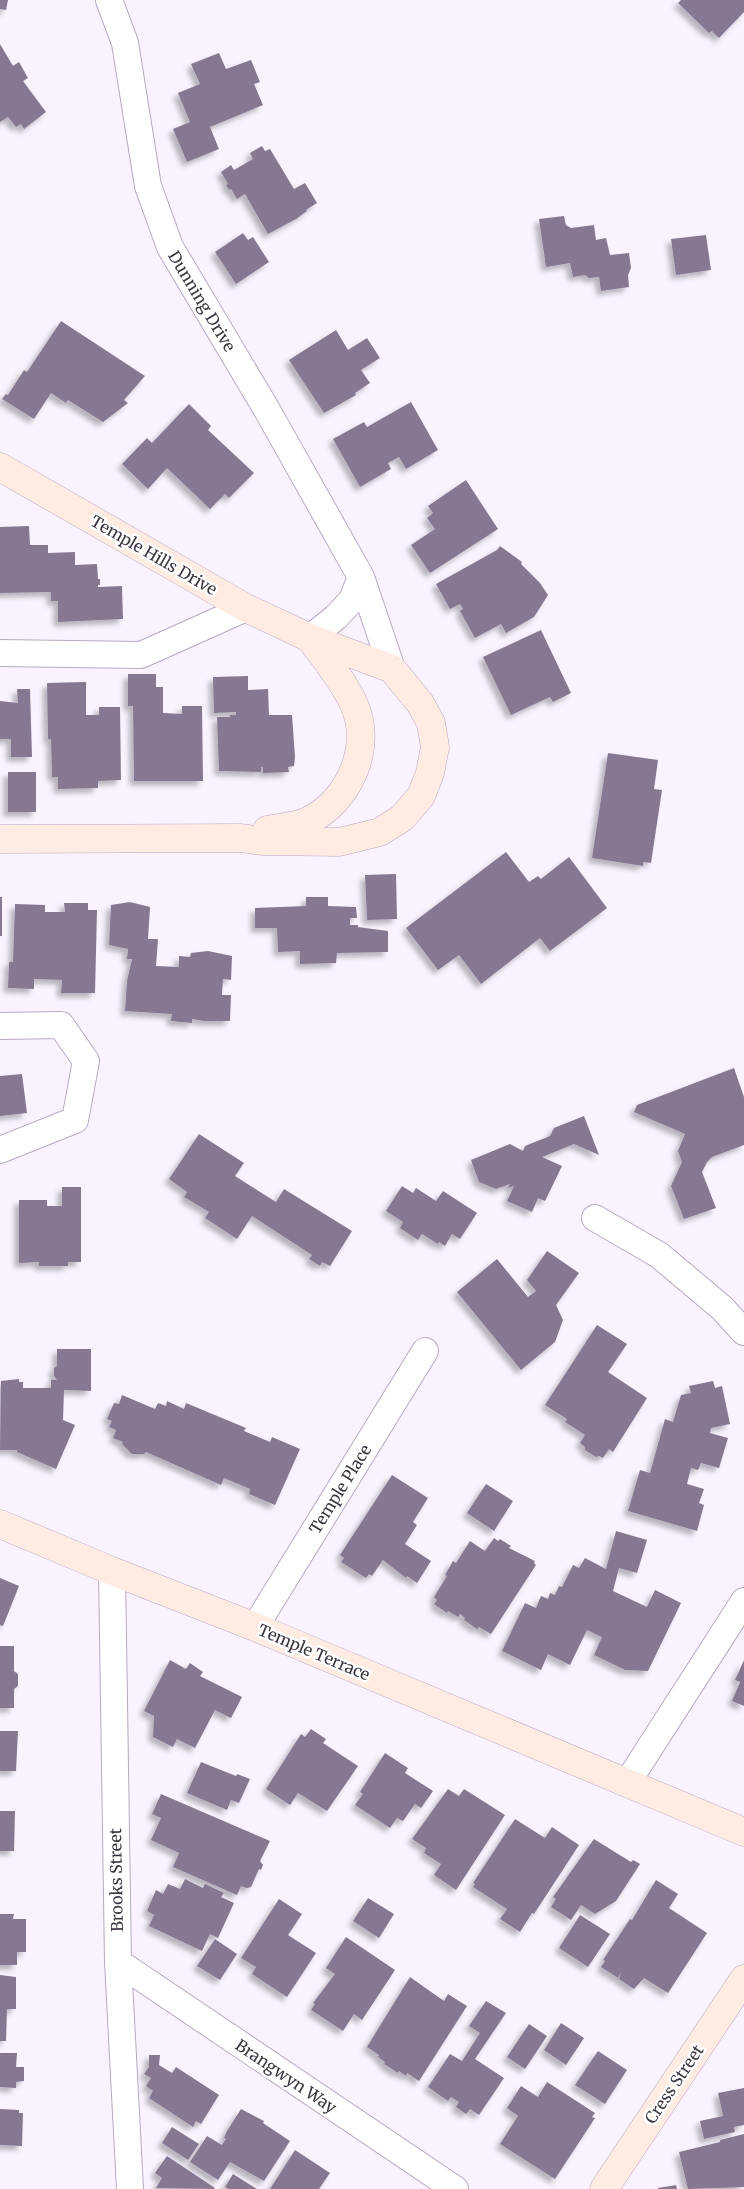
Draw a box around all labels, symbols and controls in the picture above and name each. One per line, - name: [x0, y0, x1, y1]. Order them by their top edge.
- street label: Dunning Drive: [164, 247, 240, 355]
- street label: Temple Hills Drive: [87, 511, 221, 599]
- street label: Temple Place: [305, 1441, 375, 1537]
- street label: Temple Terrace: [255, 1619, 373, 1685]
- street label: Brooks Street: [105, 1827, 127, 1932]
- street label: Brangwyn Way: [232, 2035, 341, 2118]
- street label: Cress Street: [640, 2040, 708, 2127]

